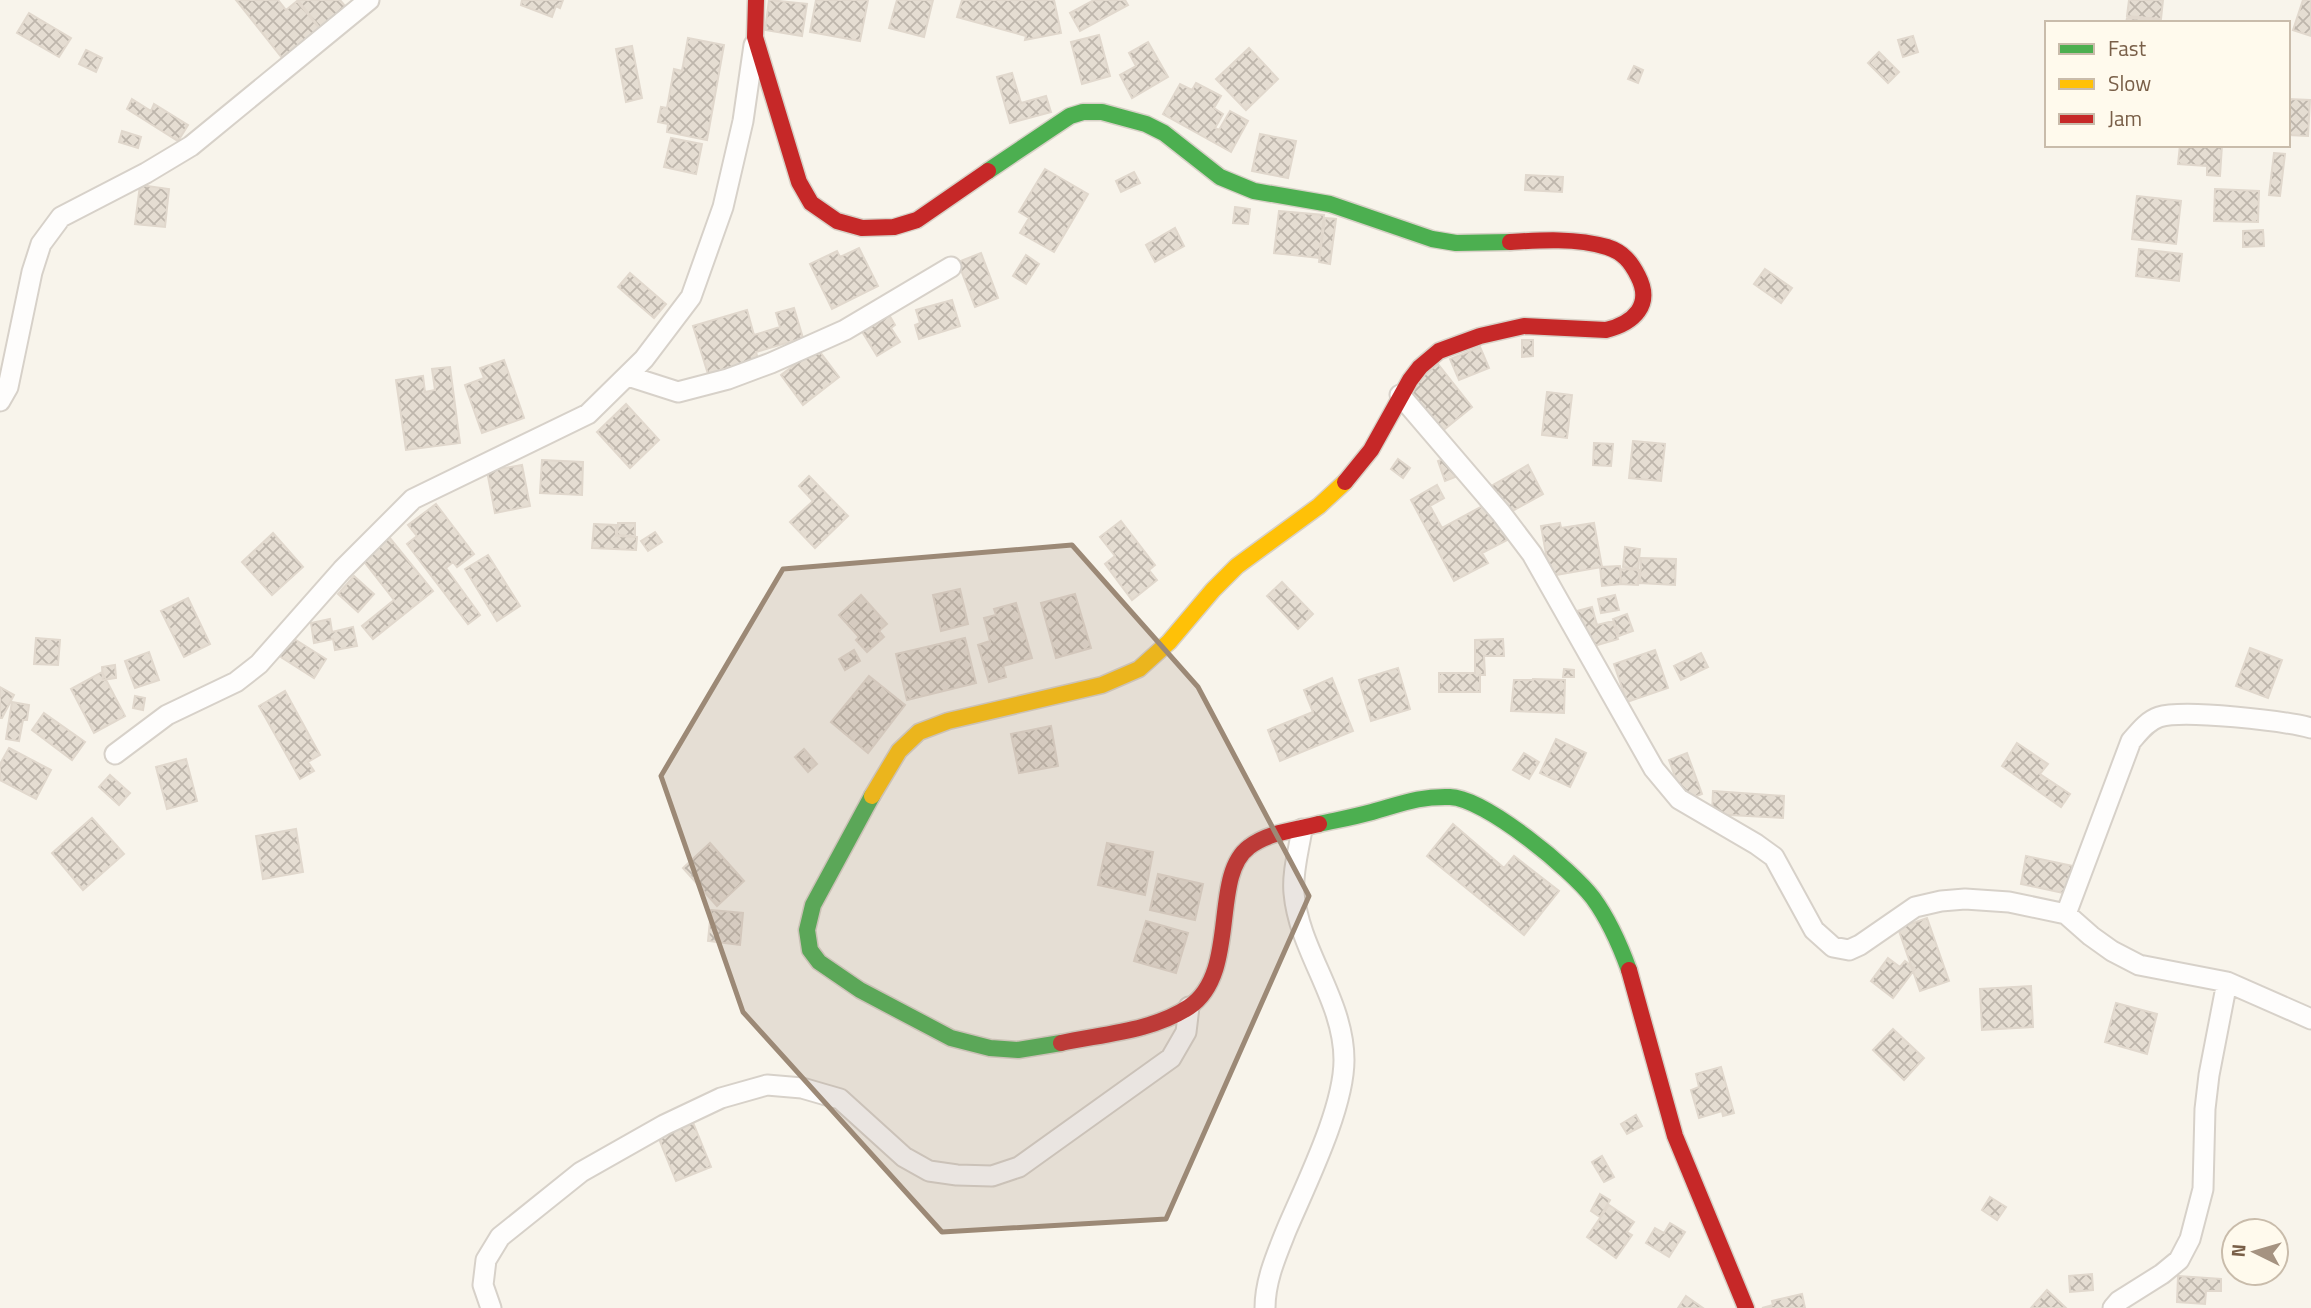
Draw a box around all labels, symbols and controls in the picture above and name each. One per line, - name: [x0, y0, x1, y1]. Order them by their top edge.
- legend: [2045, 21, 2290, 147]
- text: Fast: [2108, 32, 2147, 64]
- text: Slow: [2108, 67, 2151, 99]
- text: Jam: [2108, 102, 2142, 134]
- north arrow: [2220, 1217, 2290, 1287]
- text: N: [2223, 1243, 2253, 1258]

